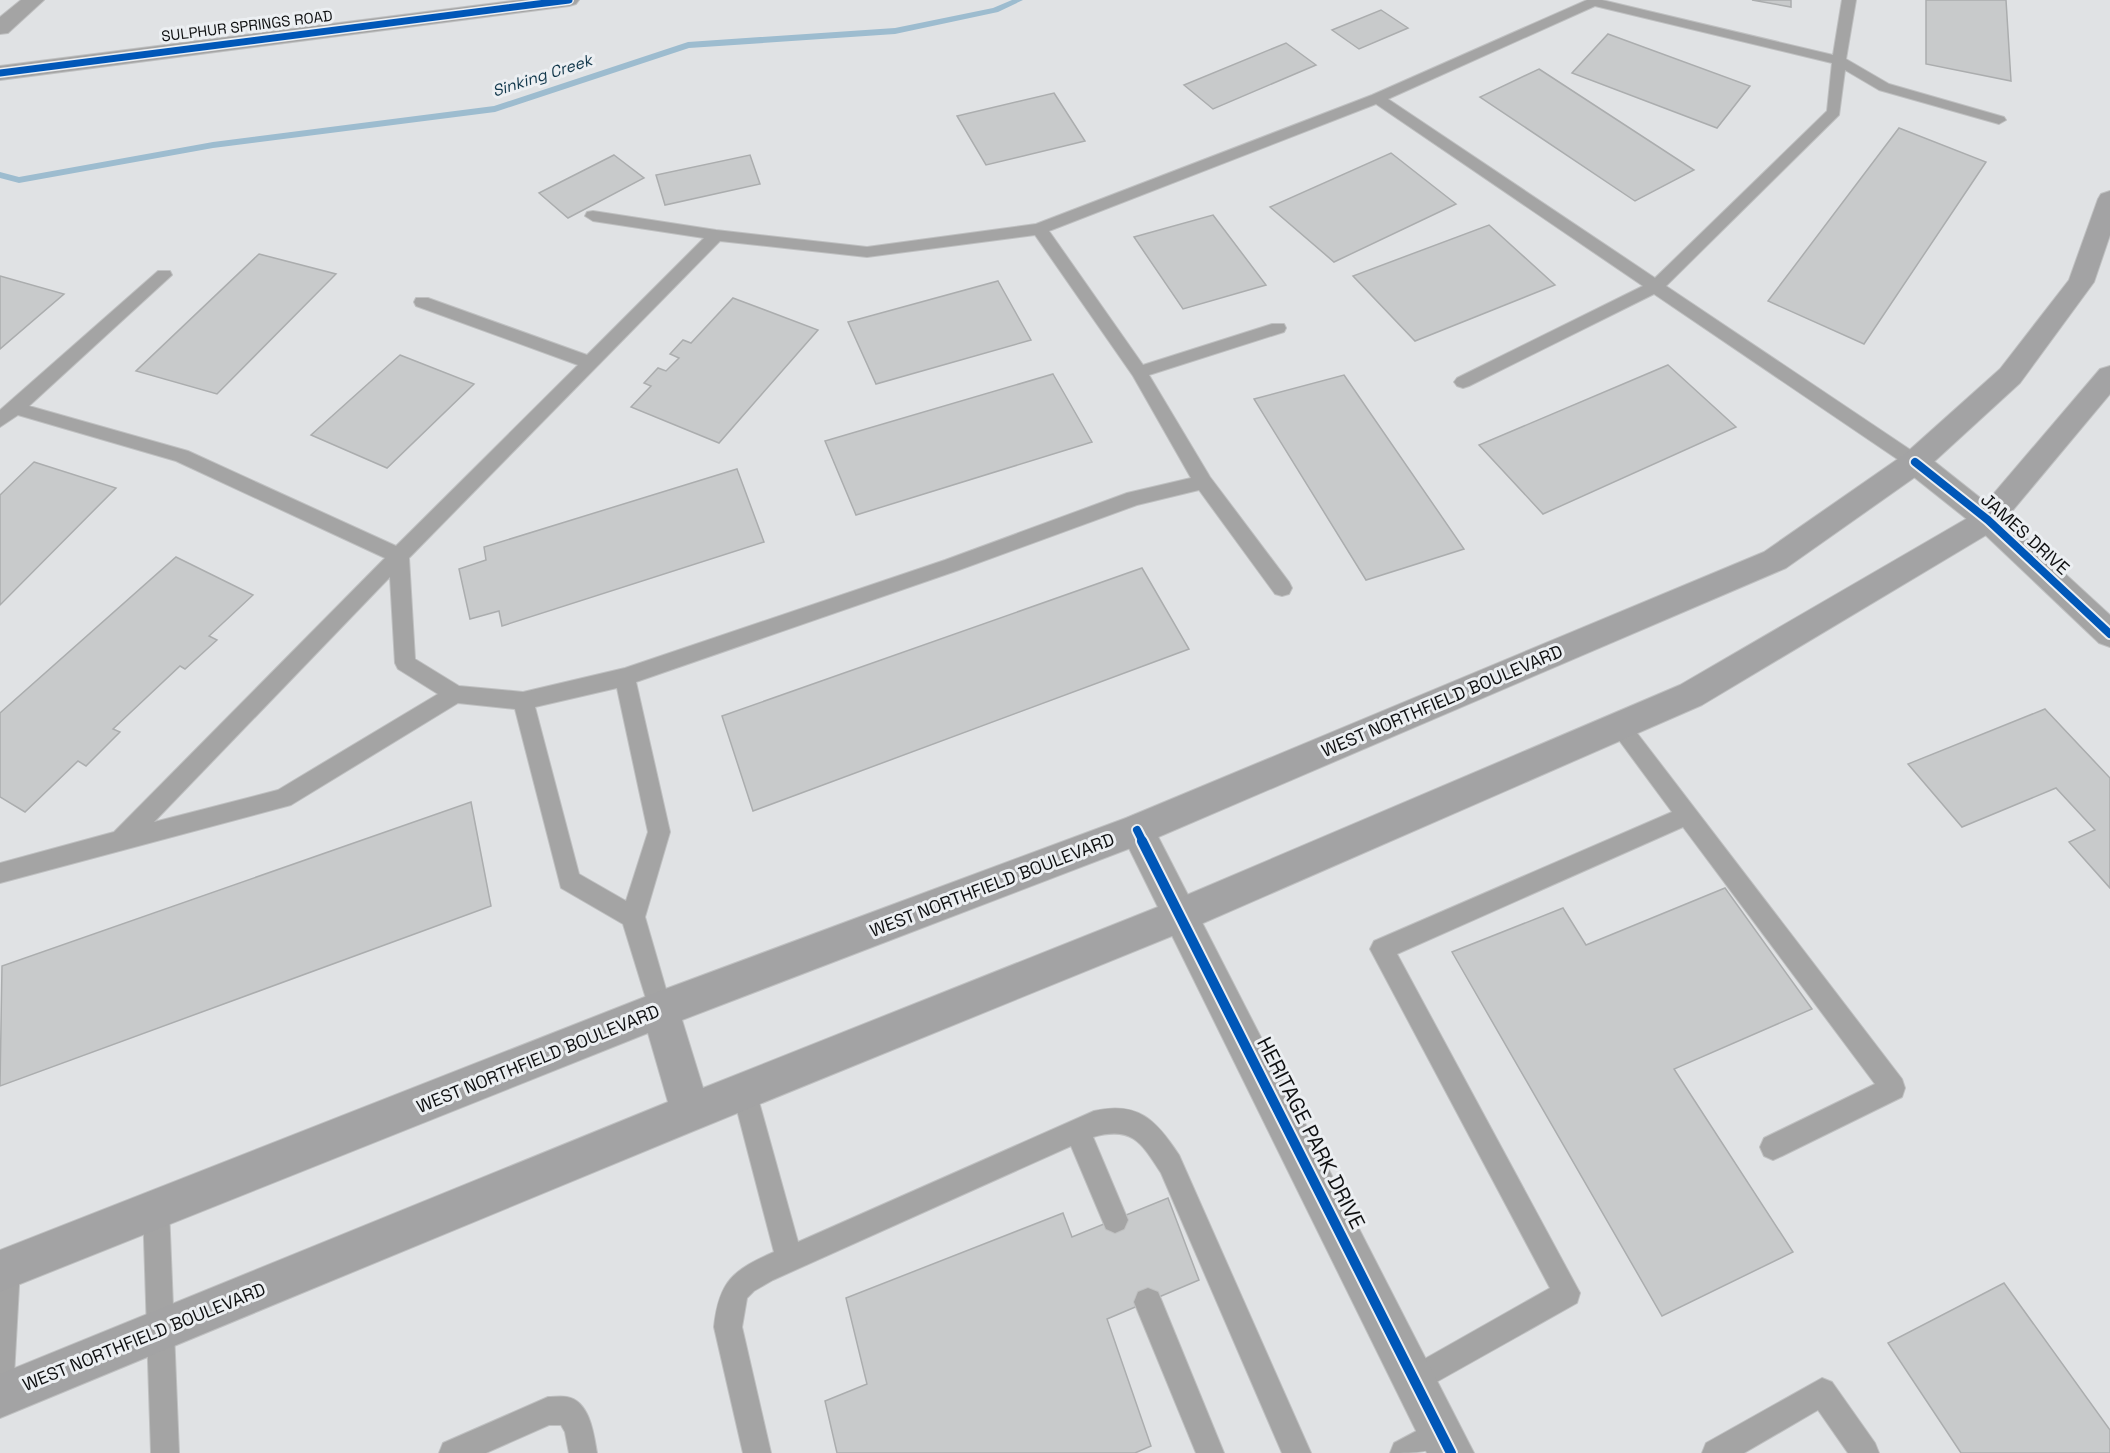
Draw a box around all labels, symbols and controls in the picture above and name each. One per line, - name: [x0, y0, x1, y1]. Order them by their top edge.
- street label: SULPHUR SPRINGS ROAD: [160, 6, 334, 45]
- water label: Sinking Creek: [490, 49, 597, 102]
- street label: JAMES DRIVE: [1976, 488, 2075, 580]
- street label: WEST NORTHFIELD BOULEVARD: [1318, 639, 1566, 762]
- street label: WEST NORTHFIELD BOULEVARD: [866, 827, 1117, 942]
- street label: WEST NORTHFIELD BOULEVARD: [413, 999, 663, 1118]
- street label: HERITAGE PARK DRIVE: [1251, 1032, 1372, 1233]
- street label: WEST NORTHFIELD BOULEVARD: [19, 1277, 269, 1396]

